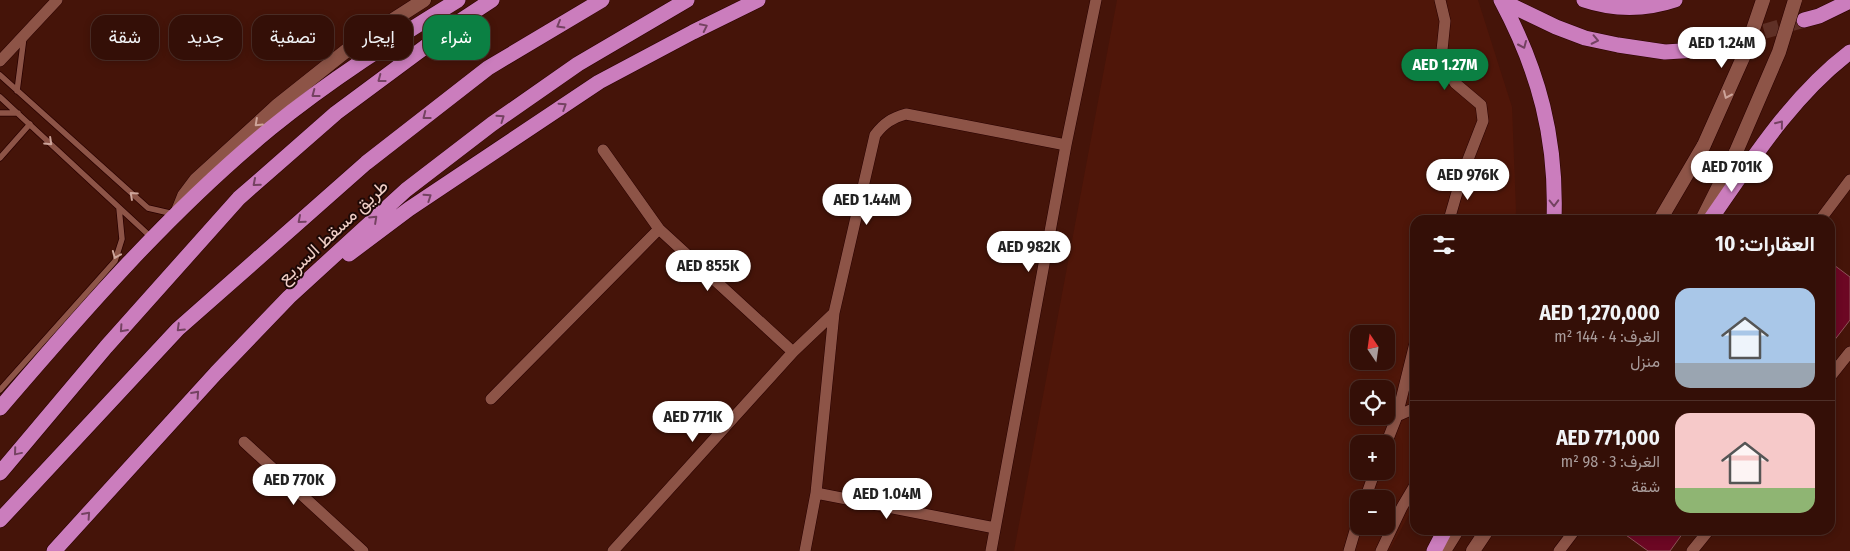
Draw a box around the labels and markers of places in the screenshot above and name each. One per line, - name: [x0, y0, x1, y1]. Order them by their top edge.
- pin: AED 1.24M: [1665, 27, 1779, 69]
- pin: AED 1.27M: [1388, 48, 1502, 91]
- pin: AED 701K: [1680, 150, 1784, 193]
- pin: AED 976K: [1416, 158, 1520, 201]
- pin: AED 1.44M: [810, 184, 924, 226]
- pin: AED 982K: [977, 230, 1081, 273]
- pin: AED 855K: [656, 250, 760, 292]
- pin: AED 771K: [641, 400, 745, 443]
- pin: AED 770K: [242, 464, 346, 506]
- pin: AED 1.04M: [830, 478, 944, 520]

